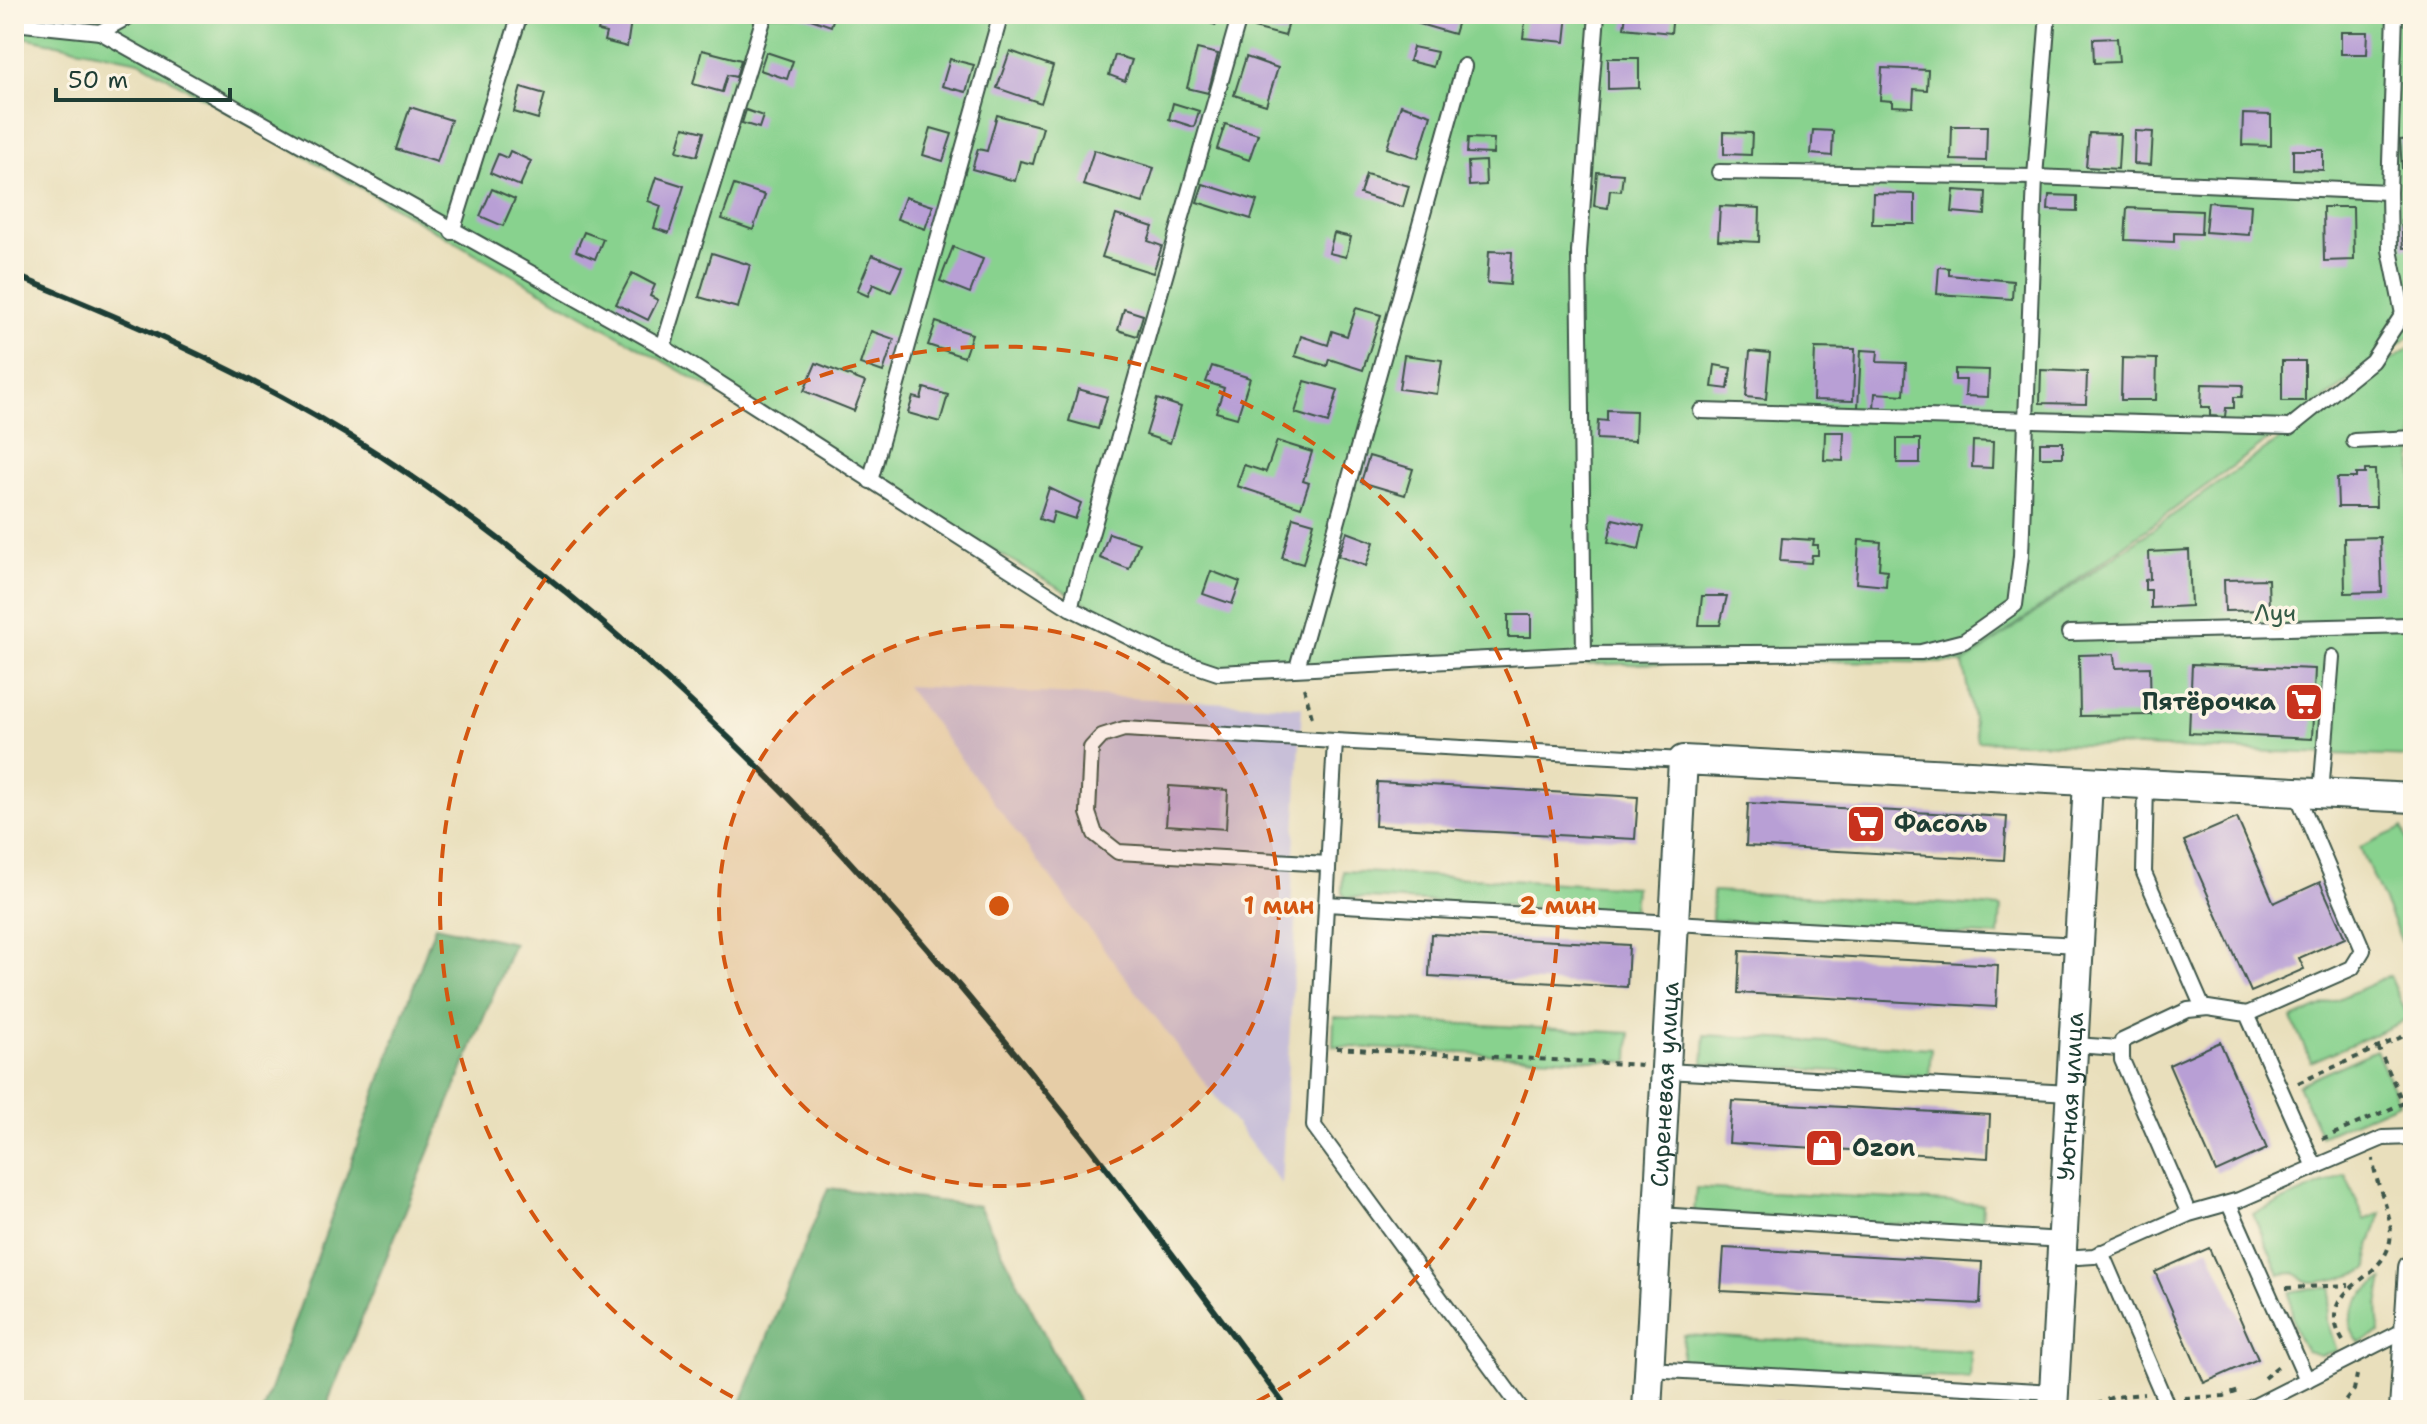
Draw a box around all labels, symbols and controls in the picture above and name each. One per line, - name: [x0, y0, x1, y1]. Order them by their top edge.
- scale bar: [56, 52, 230, 102]
- text: 50 m: [68, 64, 128, 96]
- park label: Луч: [2254, 597, 2296, 629]
- supermarket icon: Пятёрочка: [2283, 681, 2325, 723]
- place label: Пятёрочка: [2142, 686, 2277, 718]
- supermarket icon: Фасоль: [1845, 803, 1887, 845]
- place label: Фасоль: [1894, 808, 1988, 840]
- text: 1 мин: [1243, 890, 1315, 922]
- text: 2 мин: [1520, 890, 1597, 922]
- centre of rings: [985, 892, 1013, 920]
- street label: Сиреневая улица: [1643, 981, 1687, 1188]
- street label: Уютная улица: [2050, 1011, 2091, 1182]
- shop icon: Ozon: [1803, 1127, 1845, 1169]
- place label: Ozon: [1852, 1132, 1915, 1164]

